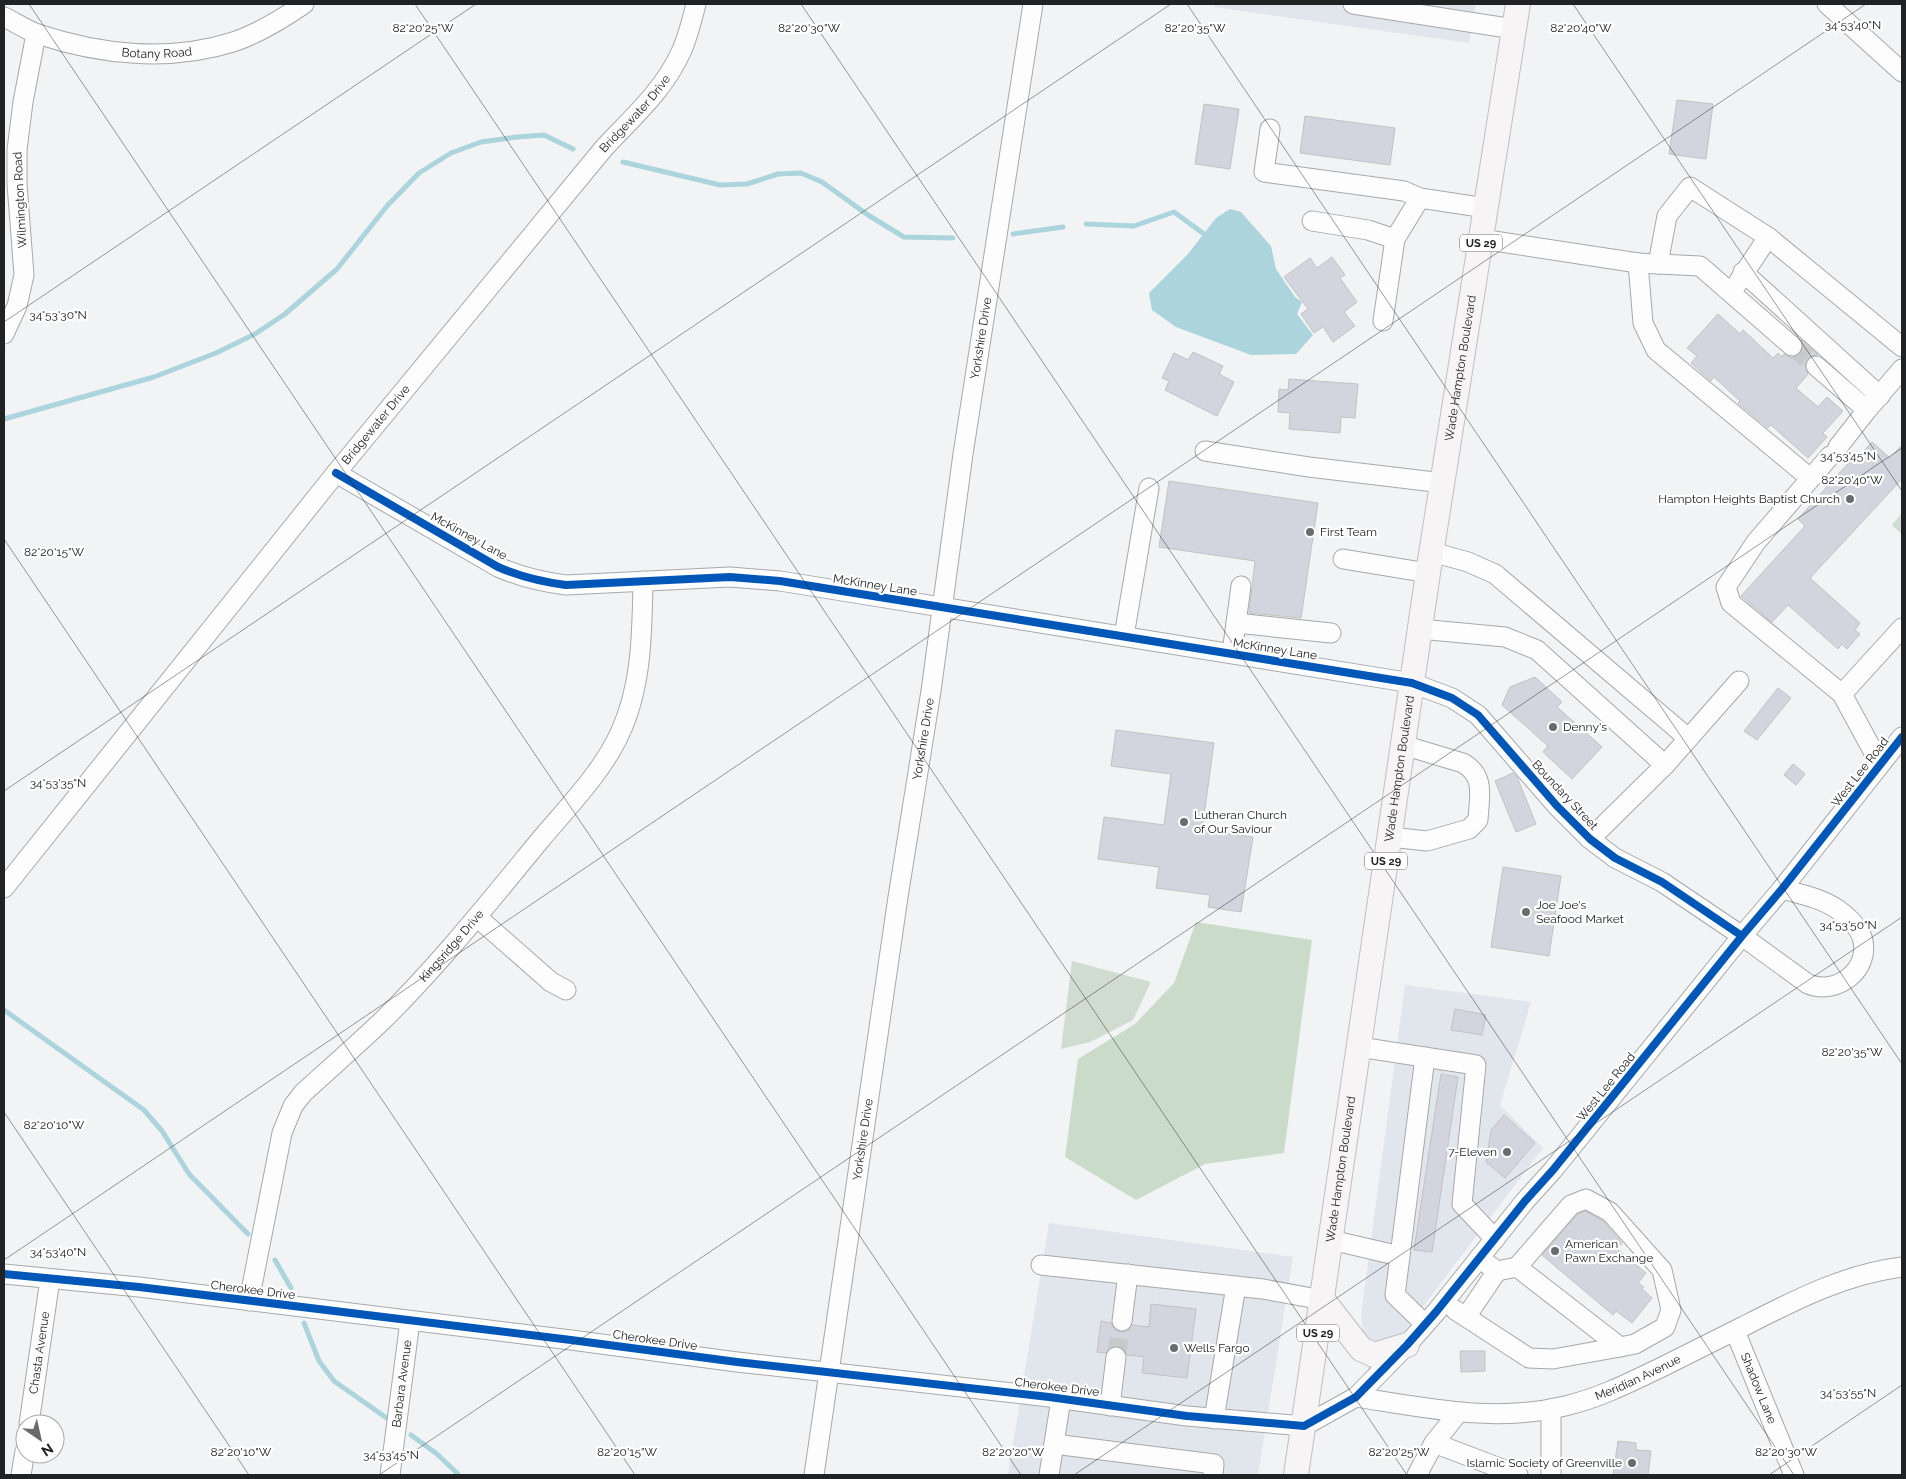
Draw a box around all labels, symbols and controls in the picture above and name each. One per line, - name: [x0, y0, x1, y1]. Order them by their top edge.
- text: 34°53'40"N: [1825, 18, 1881, 32]
- text: 82°20'25"W: [392, 21, 454, 35]
- text: 82°20'30"W: [778, 21, 840, 35]
- text: 82°20'35"W: [1164, 21, 1226, 35]
- text: 82°20'40"W: [1550, 21, 1612, 35]
- street label: Botany Road: [121, 44, 193, 61]
- street label: Bridgewater Drive: [597, 72, 673, 155]
- street label: Wilmington Road: [10, 152, 30, 248]
- road number: US 29: [1460, 234, 1502, 252]
- street label: Wade Hampton Boulevard: [1442, 294, 1479, 442]
- street label: Yorkshire Drive: [968, 296, 994, 380]
- text: 34°53'30"N: [29, 308, 87, 322]
- street label: Bridgewater Drive: [339, 382, 413, 468]
- text: 34°53'45"N: [1820, 449, 1876, 463]
- text: 82°20'40"W: [1821, 473, 1883, 487]
- place label: Hampton Heights Baptist Church: [1658, 492, 1840, 506]
- marker: Hampton Heights Baptist Church: [1844, 493, 1856, 505]
- street label: McKinney Lane: [428, 509, 510, 563]
- place label: First Team: [1320, 525, 1377, 539]
- marker: First Team: [1304, 526, 1316, 538]
- text: 82°20'15"W: [24, 545, 84, 559]
- street label: McKinney Lane: [832, 571, 918, 599]
- street label: McKinney Lane: [1232, 635, 1318, 663]
- street label: Wade Hampton Boulevard: [1382, 694, 1417, 843]
- street label: Yorkshire Drive: [910, 697, 937, 781]
- place label: Denny's: [1563, 720, 1607, 734]
- marker: Denny's: [1547, 721, 1559, 733]
- street label: West Lee Road: [1828, 734, 1892, 810]
- street label: Boundary Street: [1529, 757, 1601, 833]
- text: 34°53'35"N: [30, 776, 86, 790]
- place label: Lutheran Church of Our Saviour: [1194, 808, 1287, 836]
- marker: Lutheran Church of Our Saviour: [1178, 816, 1190, 828]
- road number: US 29: [1365, 852, 1407, 869]
- place label: Joe Joe's Seafood Market: [1536, 898, 1624, 926]
- marker: Joe Joe's Seafood Market: [1520, 906, 1532, 918]
- street label: Kingsridge Drive: [416, 907, 487, 985]
- text: 34°53'50"N: [1819, 918, 1877, 932]
- text: 82°20'35"W: [1821, 1045, 1883, 1059]
- street label: West Lee Road: [1574, 1050, 1638, 1124]
- street label: Wade Hampton Boulevard: [1323, 1095, 1358, 1243]
- street label: Yorkshire Drive: [850, 1098, 876, 1181]
- text: 82°20'10"W: [24, 1118, 85, 1132]
- place label: 7-Eleven: [1448, 1145, 1497, 1159]
- marker: 7-Eleven: [1501, 1146, 1513, 1158]
- place label: American Pawn Exchange: [1565, 1237, 1653, 1265]
- text: 34°53'40"N: [30, 1245, 86, 1259]
- marker: American Pawn Exchange: [1549, 1245, 1561, 1257]
- street label: Cherokee Drive: [210, 1278, 296, 1302]
- street label: Chasta Avenue: [26, 1311, 52, 1395]
- road number: US 29: [1297, 1325, 1339, 1342]
- street label: Cherokee Drive: [612, 1327, 698, 1353]
- street label: Barbara Avenue: [389, 1339, 414, 1428]
- place label: Wells Fargo: [1184, 1341, 1250, 1355]
- marker: Wells Fargo: [1168, 1342, 1180, 1354]
- street label: Shadow Lane: [1738, 1351, 1779, 1426]
- street label: Meridian Avenue: [1593, 1352, 1683, 1403]
- street label: Cherokee Drive: [1014, 1375, 1100, 1399]
- text: 34°53'55"N: [1820, 1386, 1876, 1400]
- north arrow: [15, 1414, 65, 1464]
- text: N: [38, 1440, 56, 1459]
- text: 82°20'10"W: [211, 1445, 272, 1459]
- text: 82°20'15"W: [597, 1445, 657, 1459]
- text: 82°20'20"W: [982, 1445, 1044, 1459]
- text: 82°20'25"W: [1368, 1445, 1430, 1459]
- text: 82°20'30"W: [1755, 1445, 1817, 1459]
- text: 34°53'45"N: [363, 1448, 419, 1462]
- place label: Islamic Society of Greenville: [1466, 1456, 1622, 1470]
- marker: Islamic Society of Greenville: [1626, 1457, 1638, 1469]

